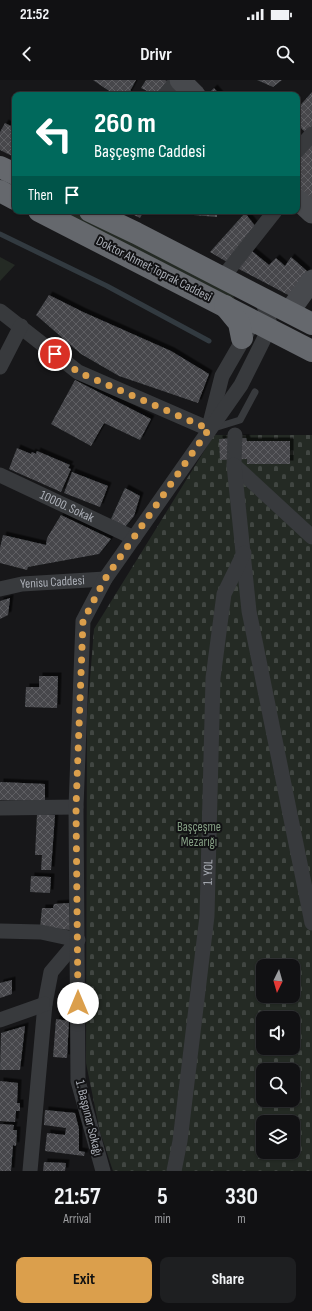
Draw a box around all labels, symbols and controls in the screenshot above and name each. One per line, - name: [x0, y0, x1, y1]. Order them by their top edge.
- text: 21:52: [20, 5, 49, 24]
- icon: back: [16, 43, 38, 65]
- icon: search: [274, 43, 296, 65]
- text: Drivr: [140, 44, 172, 65]
- text: 260 m: [94, 107, 156, 140]
- icon: left: [28, 108, 80, 160]
- text: Başçeşme Caddesi: [94, 141, 205, 162]
- icon: arrive: [61, 184, 83, 206]
- text: Then: [28, 186, 53, 205]
- street label: Doktor Ahmet Toprak Caddesi: [93, 233, 215, 305]
- pin: [38, 337, 72, 371]
- icon: arrive: [44, 343, 66, 365]
- street label: 10000. Sokak: [37, 487, 97, 526]
- street label: Yenisu Caddesi: [20, 572, 85, 592]
- park label: Başçeşme Mezarığı: [177, 819, 221, 850]
- street label: 1. YOL: [200, 859, 216, 885]
- north arrow: [256, 959, 300, 1003]
- map controls: [256, 959, 300, 1159]
- position arrow: [57, 982, 99, 1024]
- button: sound: [256, 1011, 300, 1055]
- button: search: [256, 1063, 300, 1107]
- street label: 1. Başpınar Sokağı: [72, 1078, 106, 1158]
- button: layers: [256, 1115, 300, 1159]
- text: 21:57: [54, 1182, 100, 1211]
- text: 5: [157, 1182, 168, 1211]
- text: 330: [225, 1182, 258, 1211]
- text: Arrival: [63, 1211, 91, 1227]
- text: min: [154, 1211, 171, 1227]
- text: m: [237, 1211, 246, 1227]
- button: Exit: [16, 1257, 152, 1303]
- button: Share: [160, 1257, 296, 1303]

